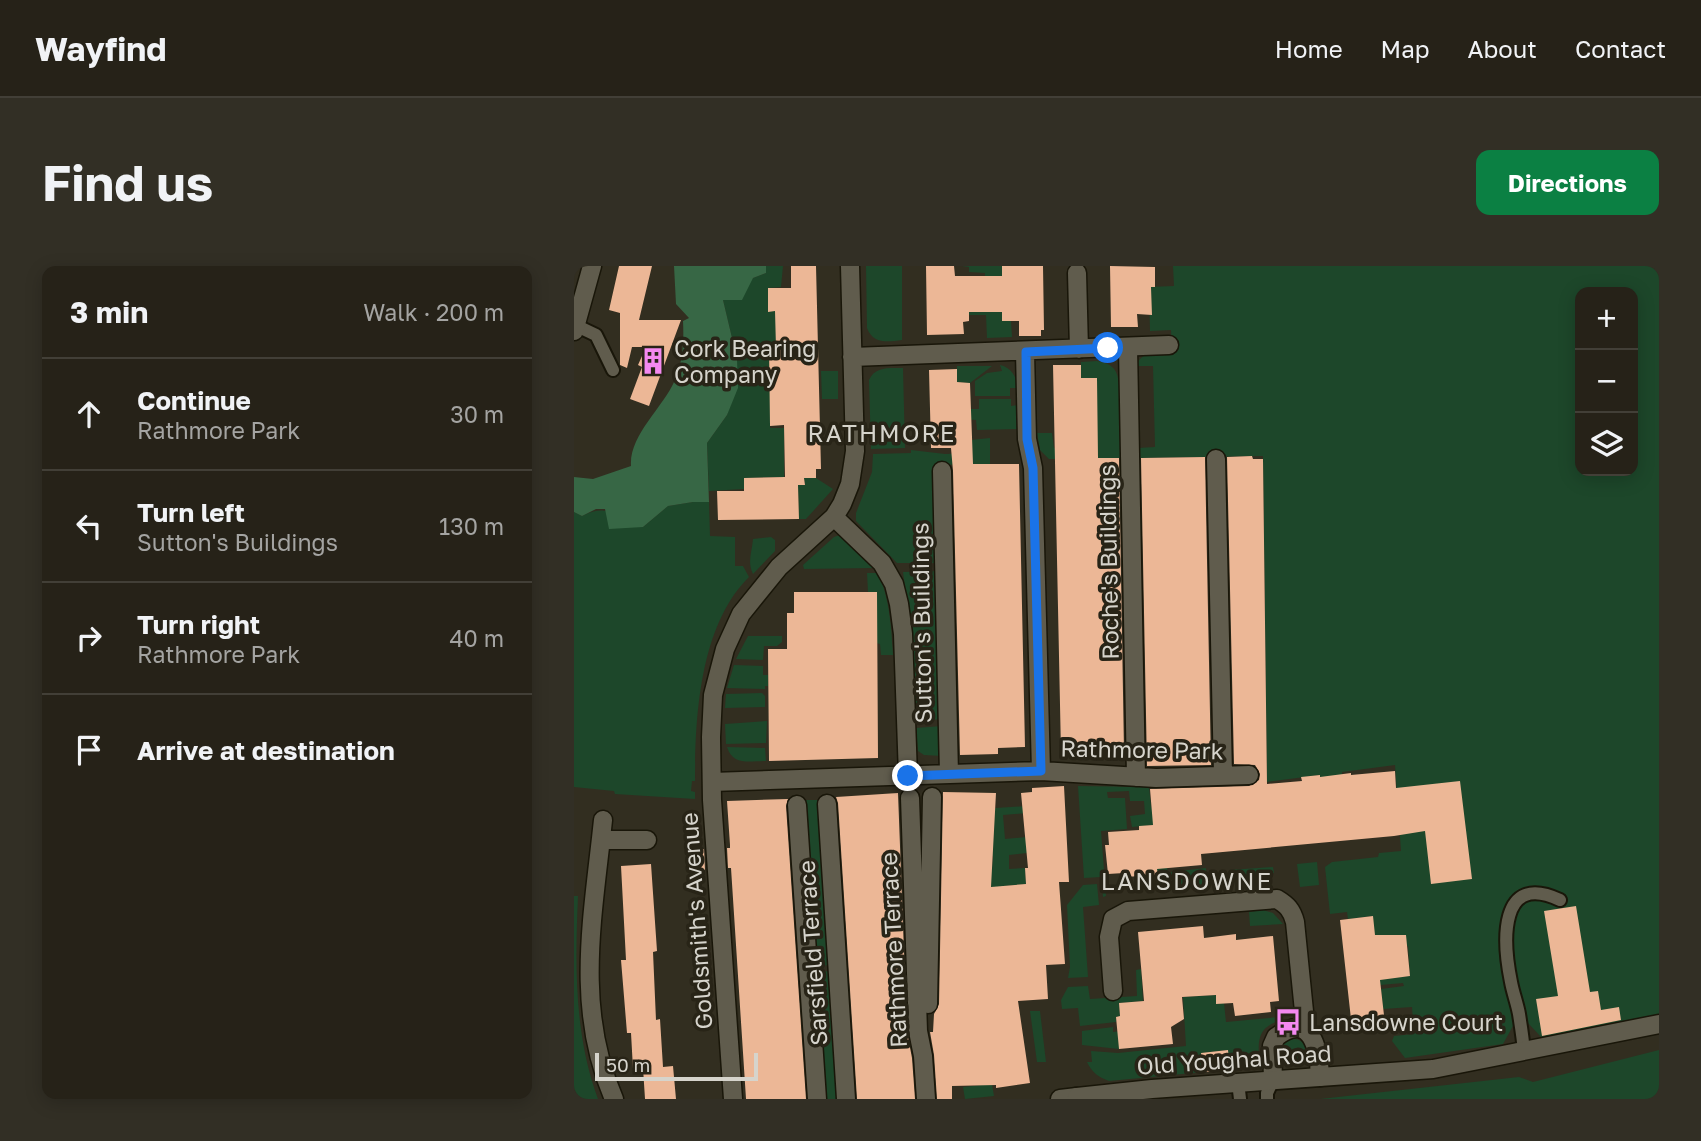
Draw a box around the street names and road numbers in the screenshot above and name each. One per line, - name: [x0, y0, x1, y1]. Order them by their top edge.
- street label: Roche's Buildings: [1092, 464, 1124, 660]
- street label: Sutton's Buildings: [905, 522, 937, 724]
- street label: Rathmore Park: [1060, 734, 1224, 764]
- street label: Goldsmith's Avenue: [674, 812, 718, 1030]
- street label: Rathmore Terrace: [874, 852, 912, 1048]
- street label: Sarsfield Terrace: [792, 859, 832, 1047]
- street label: Old Youghal Road: [1136, 1038, 1332, 1080]

